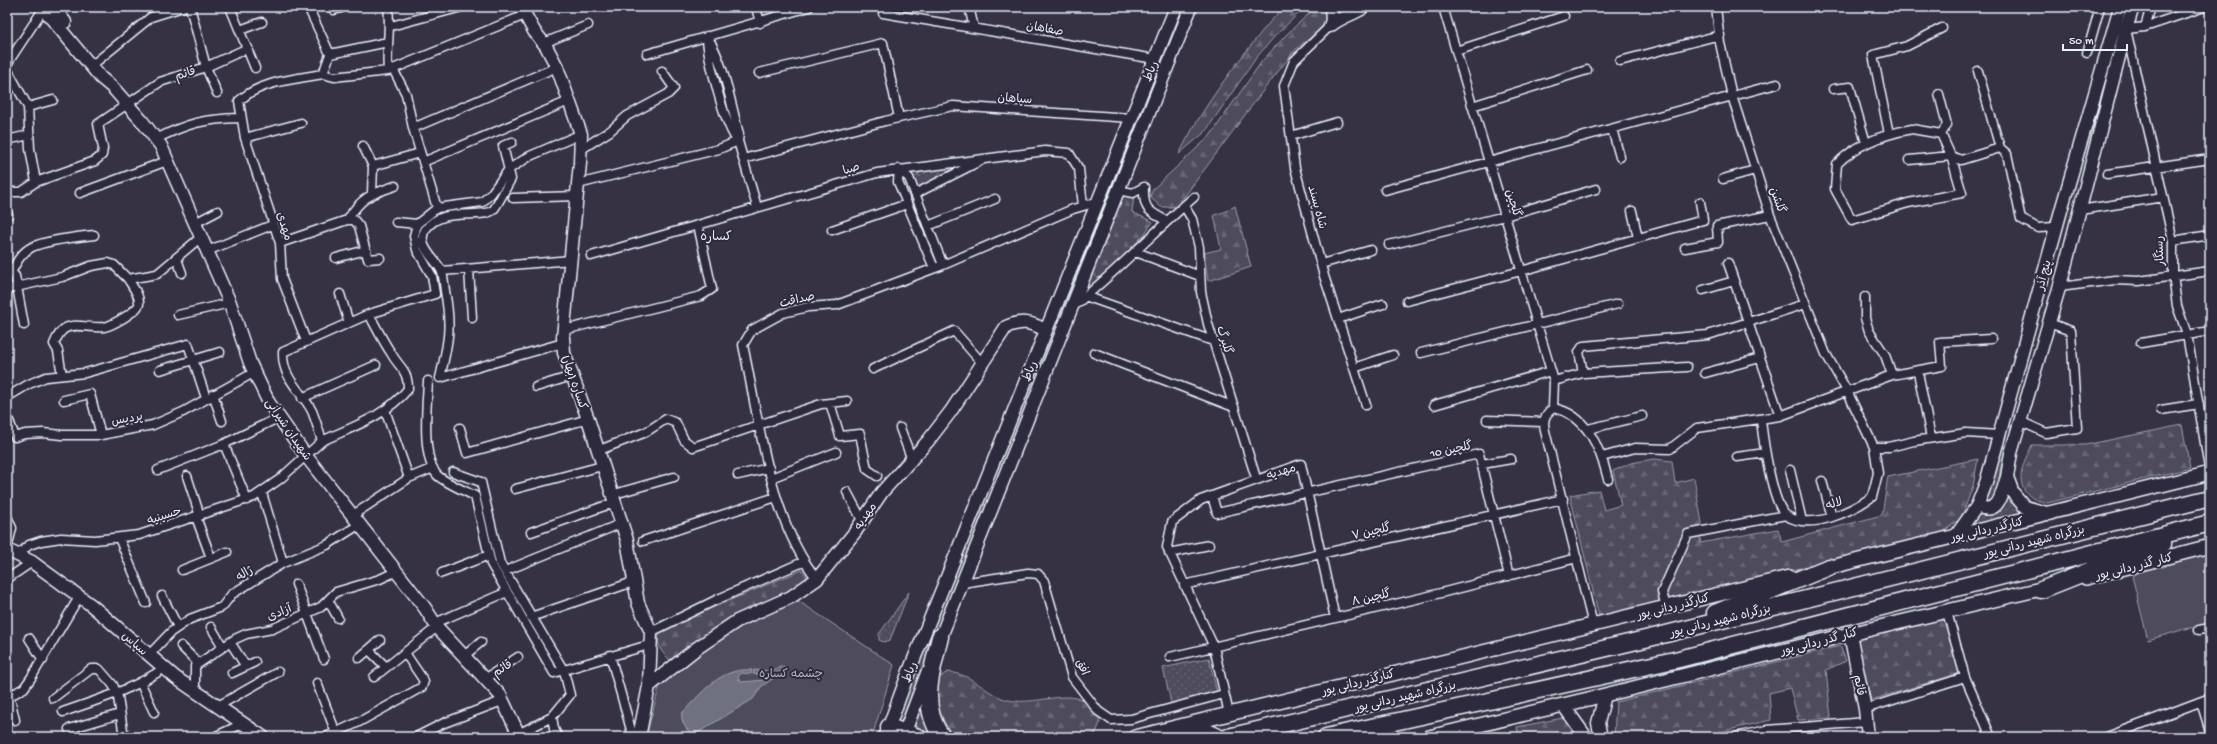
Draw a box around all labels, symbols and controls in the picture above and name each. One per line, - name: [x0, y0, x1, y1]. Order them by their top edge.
- street label: صفاهان: [1025, 20, 1064, 40]
- scale bar: [2063, 26, 2127, 52]
- text: 50 m: [2069, 35, 2094, 49]
- street label: رباط: [1141, 59, 1162, 84]
- street label: قائم: [174, 65, 198, 85]
- street label: سپاهان: [997, 92, 1033, 108]
- street label: صبا: [841, 161, 862, 179]
- street label: شاه پسند: [1304, 184, 1329, 231]
- street label: گلشن: [1765, 185, 1789, 216]
- street label: گلچین: [1501, 187, 1525, 219]
- street label: مهدی: [272, 211, 294, 243]
- district label: کساره: [700, 230, 732, 245]
- street label: رستگار: [2151, 236, 2169, 267]
- street label: پنج آذر: [2033, 259, 2056, 293]
- street label: صداقت: [779, 290, 816, 312]
- street label: گلبرگ: [1212, 324, 1236, 357]
- street label: کساره (بهار): [557, 353, 589, 412]
- street label: رباط: [1020, 359, 1041, 384]
- street label: شهیدان شیرانی: [261, 396, 313, 464]
- street label: پردیس: [111, 410, 144, 430]
- street label: گلچین 10: [1428, 438, 1474, 462]
- street label: مهدیه: [1265, 462, 1298, 484]
- street label: لاله: [1824, 496, 1845, 514]
- street label: مهدیه: [852, 501, 881, 533]
- street label: حسینیه: [146, 505, 184, 529]
- street label: کنارگذر ردانی پور: [1948, 514, 2025, 546]
- street label: گلچین ۷: [1350, 520, 1392, 544]
- street label: بزرگراه شهید ردانی پور: [1981, 522, 2086, 563]
- street label: کنار گذر ردانی پور: [2093, 550, 2175, 585]
- street label: ژاله: [234, 564, 256, 585]
- street label: گلچین ۸: [1350, 586, 1392, 610]
- street label: کنارگذر ردانی پور: [1634, 590, 1711, 624]
- street label: آزادی: [265, 601, 295, 625]
- street label: بزرگراه شهید ردانی پور: [1667, 601, 1772, 642]
- street label: کنار گذر ردانی پور: [1778, 625, 1860, 660]
- street label: سپاس: [118, 629, 149, 660]
- street label: قائم: [491, 658, 516, 681]
- street label: افق: [1072, 658, 1091, 678]
- street label: رباط: [901, 660, 921, 685]
- street label: کنارگذر ردانی پور: [1319, 666, 1396, 700]
- park label: چشمه کساره: [759, 668, 823, 682]
- street label: قائم: [1849, 674, 1867, 697]
- street label: بزرگراه شهید ردانی پور: [1352, 678, 1458, 717]

